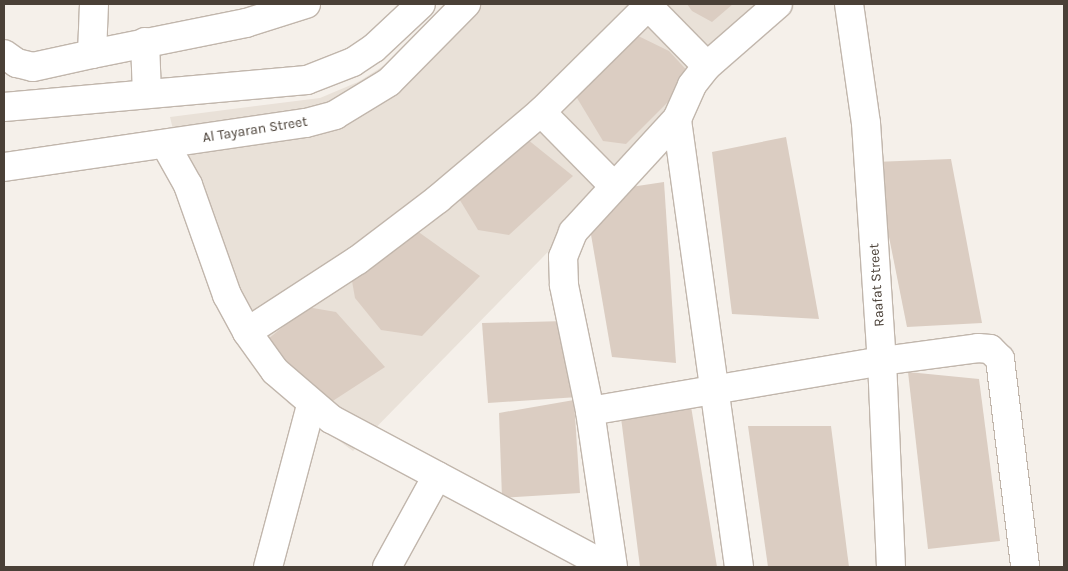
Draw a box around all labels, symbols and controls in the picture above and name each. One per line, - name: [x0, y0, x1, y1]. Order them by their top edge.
- street label: Al Tayaran Street: [201, 113, 309, 147]
- street label: Raafat Street: [866, 243, 888, 327]

